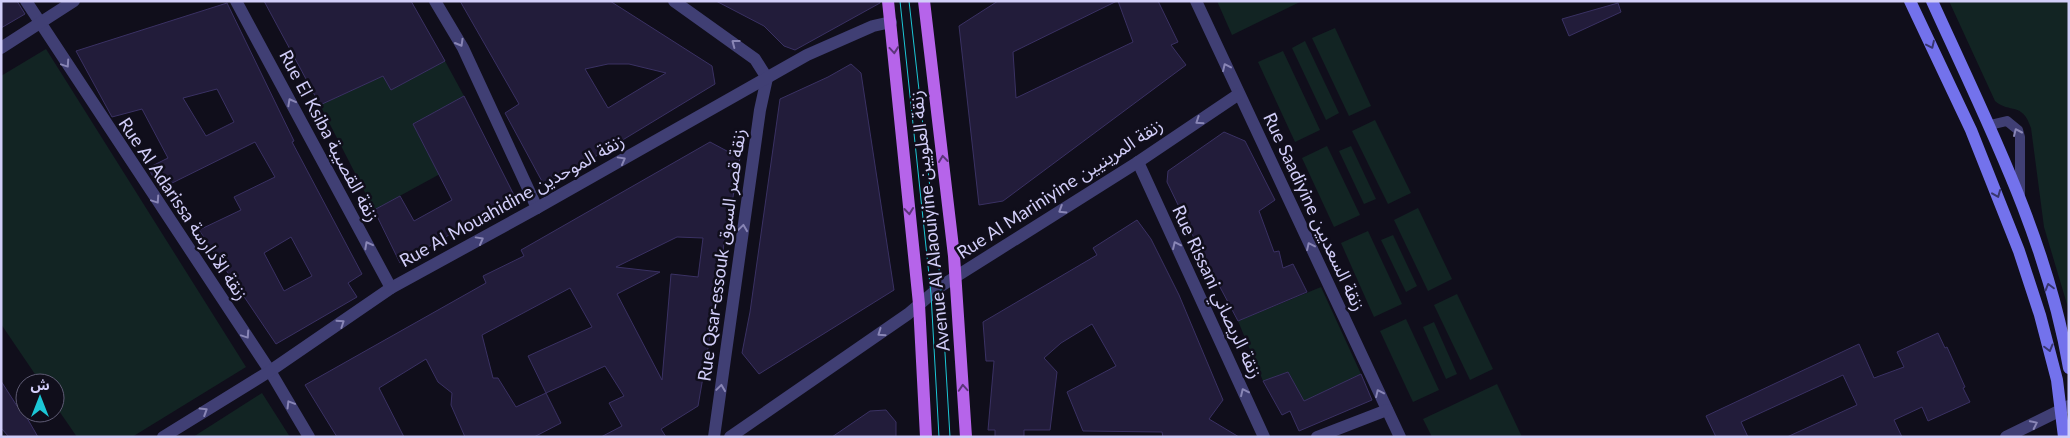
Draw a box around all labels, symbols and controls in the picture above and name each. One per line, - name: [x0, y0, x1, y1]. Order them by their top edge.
- one-way arrow: [454, 37, 464, 46]
- one-way arrow: [731, 40, 741, 49]
- one-way arrow: [1925, 40, 1935, 49]
- street label: Rue El Ksiba زنقة القصيبة: [274, 46, 385, 226]
- one-way arrow: [888, 46, 899, 54]
- one-way arrow: [60, 59, 69, 68]
- one-way arrow: [1222, 63, 1233, 72]
- street label: Avenue Al Alaouiyine زنقة العلويين: [904, 89, 955, 353]
- one-way arrow: [287, 99, 297, 108]
- street label: Rue Saadiyine زنقة السعديين: [1258, 109, 1371, 315]
- street label: Rue Al Adarissa زنقة الأدارسة: [114, 113, 253, 305]
- street label: Rue Al Mariniyine زنقة المرينيين: [952, 113, 1167, 264]
- one-way arrow: [1195, 115, 1204, 124]
- street label: Rue Qsar-essouk زنقة قصر السوق: [692, 127, 751, 383]
- street label: Rue Al Mouahidine زنقة الموحدين: [395, 129, 628, 272]
- one-way arrow: [2013, 129, 2023, 138]
- one-way arrow: [938, 154, 949, 162]
- one-way arrow: [616, 157, 625, 167]
- one-way arrow: [1990, 189, 2001, 198]
- one-way arrow: [150, 194, 159, 203]
- street label: Rue Rissani زنقة الريصاني: [1165, 201, 1268, 383]
- one-way arrow: [1059, 203, 1068, 213]
- one-way arrow: [904, 208, 915, 216]
- one-way arrow: [738, 223, 748, 232]
- one-way arrow: [475, 236, 484, 246]
- one-way arrow: [1172, 241, 1182, 250]
- one-way arrow: [364, 242, 374, 251]
- one-way arrow: [1306, 242, 1316, 251]
- one-way arrow: [2044, 283, 2054, 291]
- one-way arrow: [335, 320, 344, 329]
- one-way arrow: [877, 327, 886, 336]
- one-way arrow: [240, 329, 249, 339]
- one-way arrow: [2043, 343, 2054, 352]
- north arrow: [15, 373, 65, 423]
- text: ش: [30, 376, 50, 393]
- one-way arrow: [715, 384, 726, 392]
- one-way arrow: [958, 384, 969, 392]
- one-way arrow: [1239, 388, 1250, 397]
- one-way arrow: [1375, 389, 1385, 398]
- one-way arrow: [286, 400, 296, 409]
- one-way arrow: [199, 408, 208, 418]
- one-way arrow: [2029, 420, 2038, 430]

